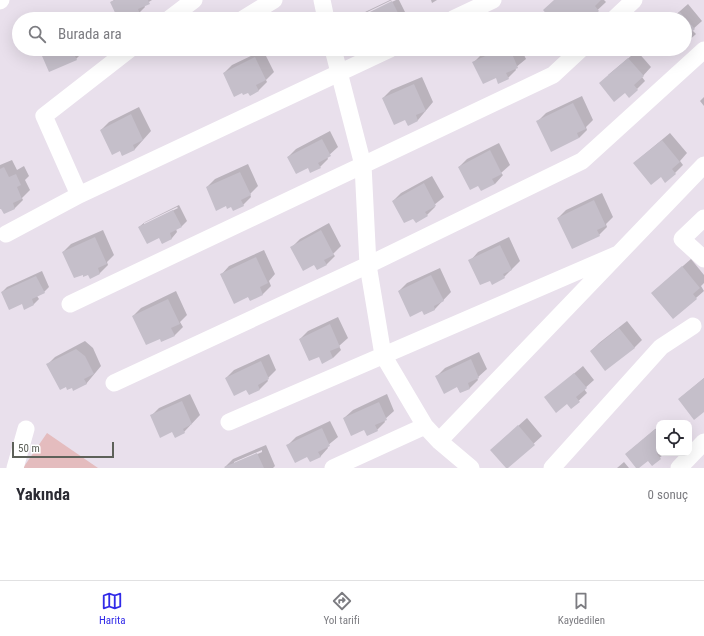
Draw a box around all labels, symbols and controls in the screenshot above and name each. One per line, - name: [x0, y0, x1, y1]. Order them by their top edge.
- search box: [12, 12, 692, 56]
- icon: search: [26, 23, 48, 45]
- text: Burada ara: [58, 25, 122, 43]
- map controls: [656, 420, 692, 456]
- button: locate: [656, 420, 692, 456]
- scale bar: [12, 440, 114, 459]
- text: 50 m: [18, 442, 40, 455]
- text: Yakında: [16, 484, 70, 504]
- text: 0 sonuç: [648, 487, 688, 502]
- tab: Harita: [99, 590, 125, 627]
- tab: Yol tarifi: [323, 590, 360, 627]
- tab: Kaydedilen: [558, 590, 605, 627]

